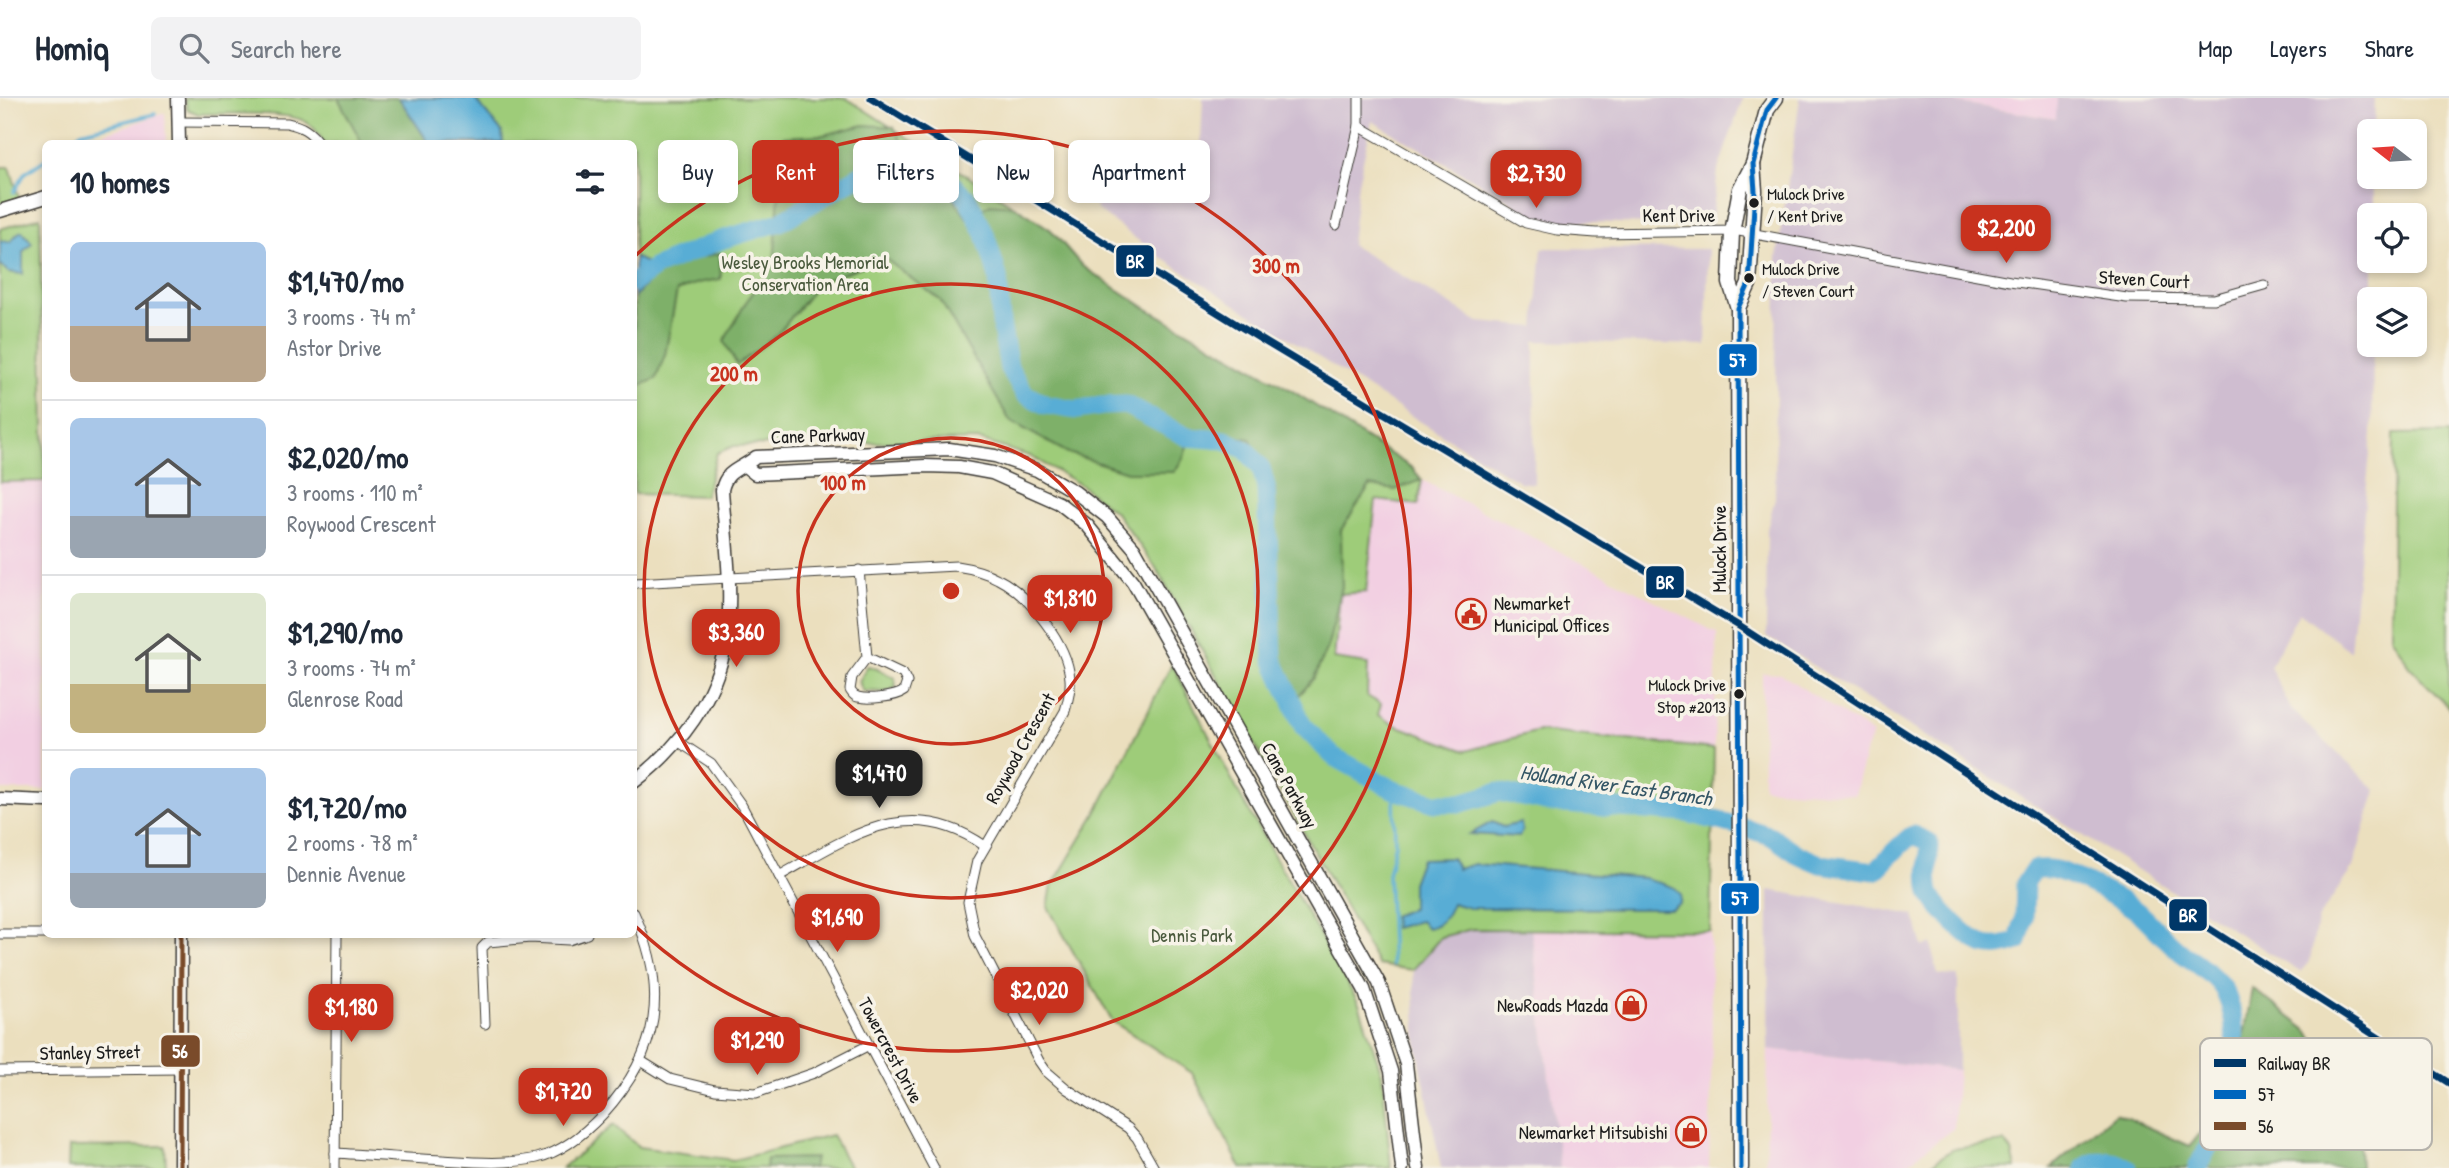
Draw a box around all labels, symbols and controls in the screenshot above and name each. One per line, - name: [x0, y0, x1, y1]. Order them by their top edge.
- search box: [151, 17, 641, 80]
- text: Homiq: [35, 26, 109, 70]
- icon: search: [175, 29, 213, 67]
- text: Search here: [231, 31, 342, 66]
- text: Map: [2198, 32, 2232, 64]
- text: Layers: [2270, 32, 2327, 64]
- text: Share: [2365, 32, 2414, 64]
- north arrow: [2357, 119, 2427, 189]
- map controls: [2357, 119, 2427, 357]
- chip: Buy: [658, 140, 738, 203]
- chip: Rent: [752, 140, 839, 203]
- chip: Filters: [853, 140, 959, 203]
- chip: New: [973, 140, 1054, 203]
- chip: Apartment: [1068, 140, 1210, 203]
- pin: $2,730: [1479, 150, 1593, 210]
- text: $2,730: [1506, 157, 1566, 188]
- text: 10 homes: [70, 162, 170, 202]
- icon: filters: [571, 163, 609, 201]
- place label: Mulock Drive / Kent Drive: [1767, 182, 1845, 227]
- marker: Mulock Drive / Kent Drive: [1747, 196, 1761, 210]
- street label: Kent Drive: [1643, 202, 1716, 228]
- button: locate: [2357, 203, 2427, 273]
- pin: $2,200: [1949, 206, 2063, 265]
- text: $2,200: [1977, 212, 2035, 243]
- line badge: BR: [1115, 244, 1155, 278]
- text: BR: [1126, 248, 1145, 274]
- park label: Wesley Brooks Memorial Conservation Area: [722, 249, 889, 297]
- text: 300 m: [1252, 251, 1300, 280]
- place label: Mulock Drive / Steven Court: [1762, 257, 1855, 302]
- text: $1,470/mo: [287, 261, 404, 301]
- street label: Steven Court: [2098, 264, 2190, 294]
- icon: home: [126, 270, 210, 354]
- marker: Mulock Drive / Steven Court: [1742, 271, 1756, 285]
- button: layers: [2357, 287, 2427, 357]
- text: 3 rooms · 74 m²: [287, 301, 416, 332]
- text: Astor Drive: [287, 332, 382, 363]
- line badge: 57: [1718, 343, 1758, 377]
- text: 57: [1729, 347, 1747, 373]
- text: 200 m: [710, 359, 758, 388]
- street label: Cane Parkway: [770, 420, 866, 450]
- text: $2,020/mo: [287, 437, 408, 477]
- icon: home: [126, 446, 210, 530]
- text: 100 m: [820, 468, 866, 497]
- text: 3 rooms · 110 m²: [287, 477, 423, 508]
- street label: Mulock Drive: [1706, 505, 1732, 593]
- text: Roywood Crescent: [287, 508, 436, 539]
- line badge: BR: [1645, 565, 1685, 599]
- text: BR: [1656, 569, 1675, 595]
- pin: $1,810: [1013, 575, 1127, 635]
- centre of rings: [939, 579, 963, 603]
- text: $1,810: [1043, 582, 1097, 613]
- place label: Newmarket Municipal Offices: [1494, 590, 1609, 638]
- public building icon: Newmarket Municipal Offices: [1454, 597, 1488, 631]
- pin: $3,360: [679, 610, 793, 669]
- text: $1,290/mo: [287, 612, 403, 652]
- text: $3,360: [708, 616, 764, 647]
- icon: home: [126, 621, 210, 705]
- text: 3 rooms · 74 m²: [287, 652, 416, 683]
- place label: Mulock Drive Stop #2013: [1648, 673, 1726, 718]
- text: Glenrose Road: [287, 683, 403, 714]
- marker: Mulock Drive Stop #2013: [1732, 687, 1746, 701]
- street label: Roywood Crescent: [979, 688, 1061, 808]
- street label: Cane Parkway: [1256, 737, 1324, 833]
- pin: $1,470: [822, 750, 936, 810]
- text: $1,470: [852, 757, 906, 788]
- water label: Holland River East Branch: [1518, 757, 1715, 813]
- text: $1,720/mo: [287, 787, 407, 827]
- icon: home: [126, 796, 210, 880]
- text: 2 rooms · 78 m²: [287, 827, 418, 858]
- text: Dennie Avenue: [287, 858, 406, 889]
- line badge: 57: [1720, 882, 1760, 915]
- text: 57: [1731, 885, 1749, 911]
- pin: $1,690: [780, 894, 894, 954]
- line badge: BR: [2168, 898, 2208, 932]
- text: $1,690: [811, 901, 863, 932]
- text: BR: [2179, 902, 2198, 928]
- park label: Dennis Park: [1151, 922, 1233, 948]
- pin: $2,020: [982, 968, 1096, 1027]
- text: $2,020: [1010, 974, 1068, 1005]
- pin: $1,180: [294, 984, 408, 1044]
- shop icon: NewRoads Mazda: [1614, 988, 1648, 1022]
- text: $1,180: [324, 991, 378, 1022]
- street label: Towercrest Drive: [852, 992, 930, 1108]
- place label: NewRoads Mazda: [1497, 992, 1609, 1018]
- pin: $1,290: [700, 1018, 814, 1077]
- text: $1,290: [730, 1024, 784, 1055]
- line badge: 56: [160, 1034, 201, 1068]
- street label: Stanley Street: [39, 1038, 141, 1066]
- text: 56: [172, 1038, 188, 1064]
- legend: [2200, 1038, 2432, 1150]
- text: Railway BR: [2258, 1050, 2331, 1076]
- pin: $1,720: [506, 1068, 620, 1128]
- text: $1,720: [534, 1075, 592, 1106]
- text: 57: [2258, 1081, 2275, 1107]
- text: 56: [2258, 1113, 2274, 1139]
- shop icon: Newmarket Mitsubishi: [1674, 1115, 1708, 1149]
- place label: Newmarket Mitsubishi: [1519, 1119, 1668, 1145]

